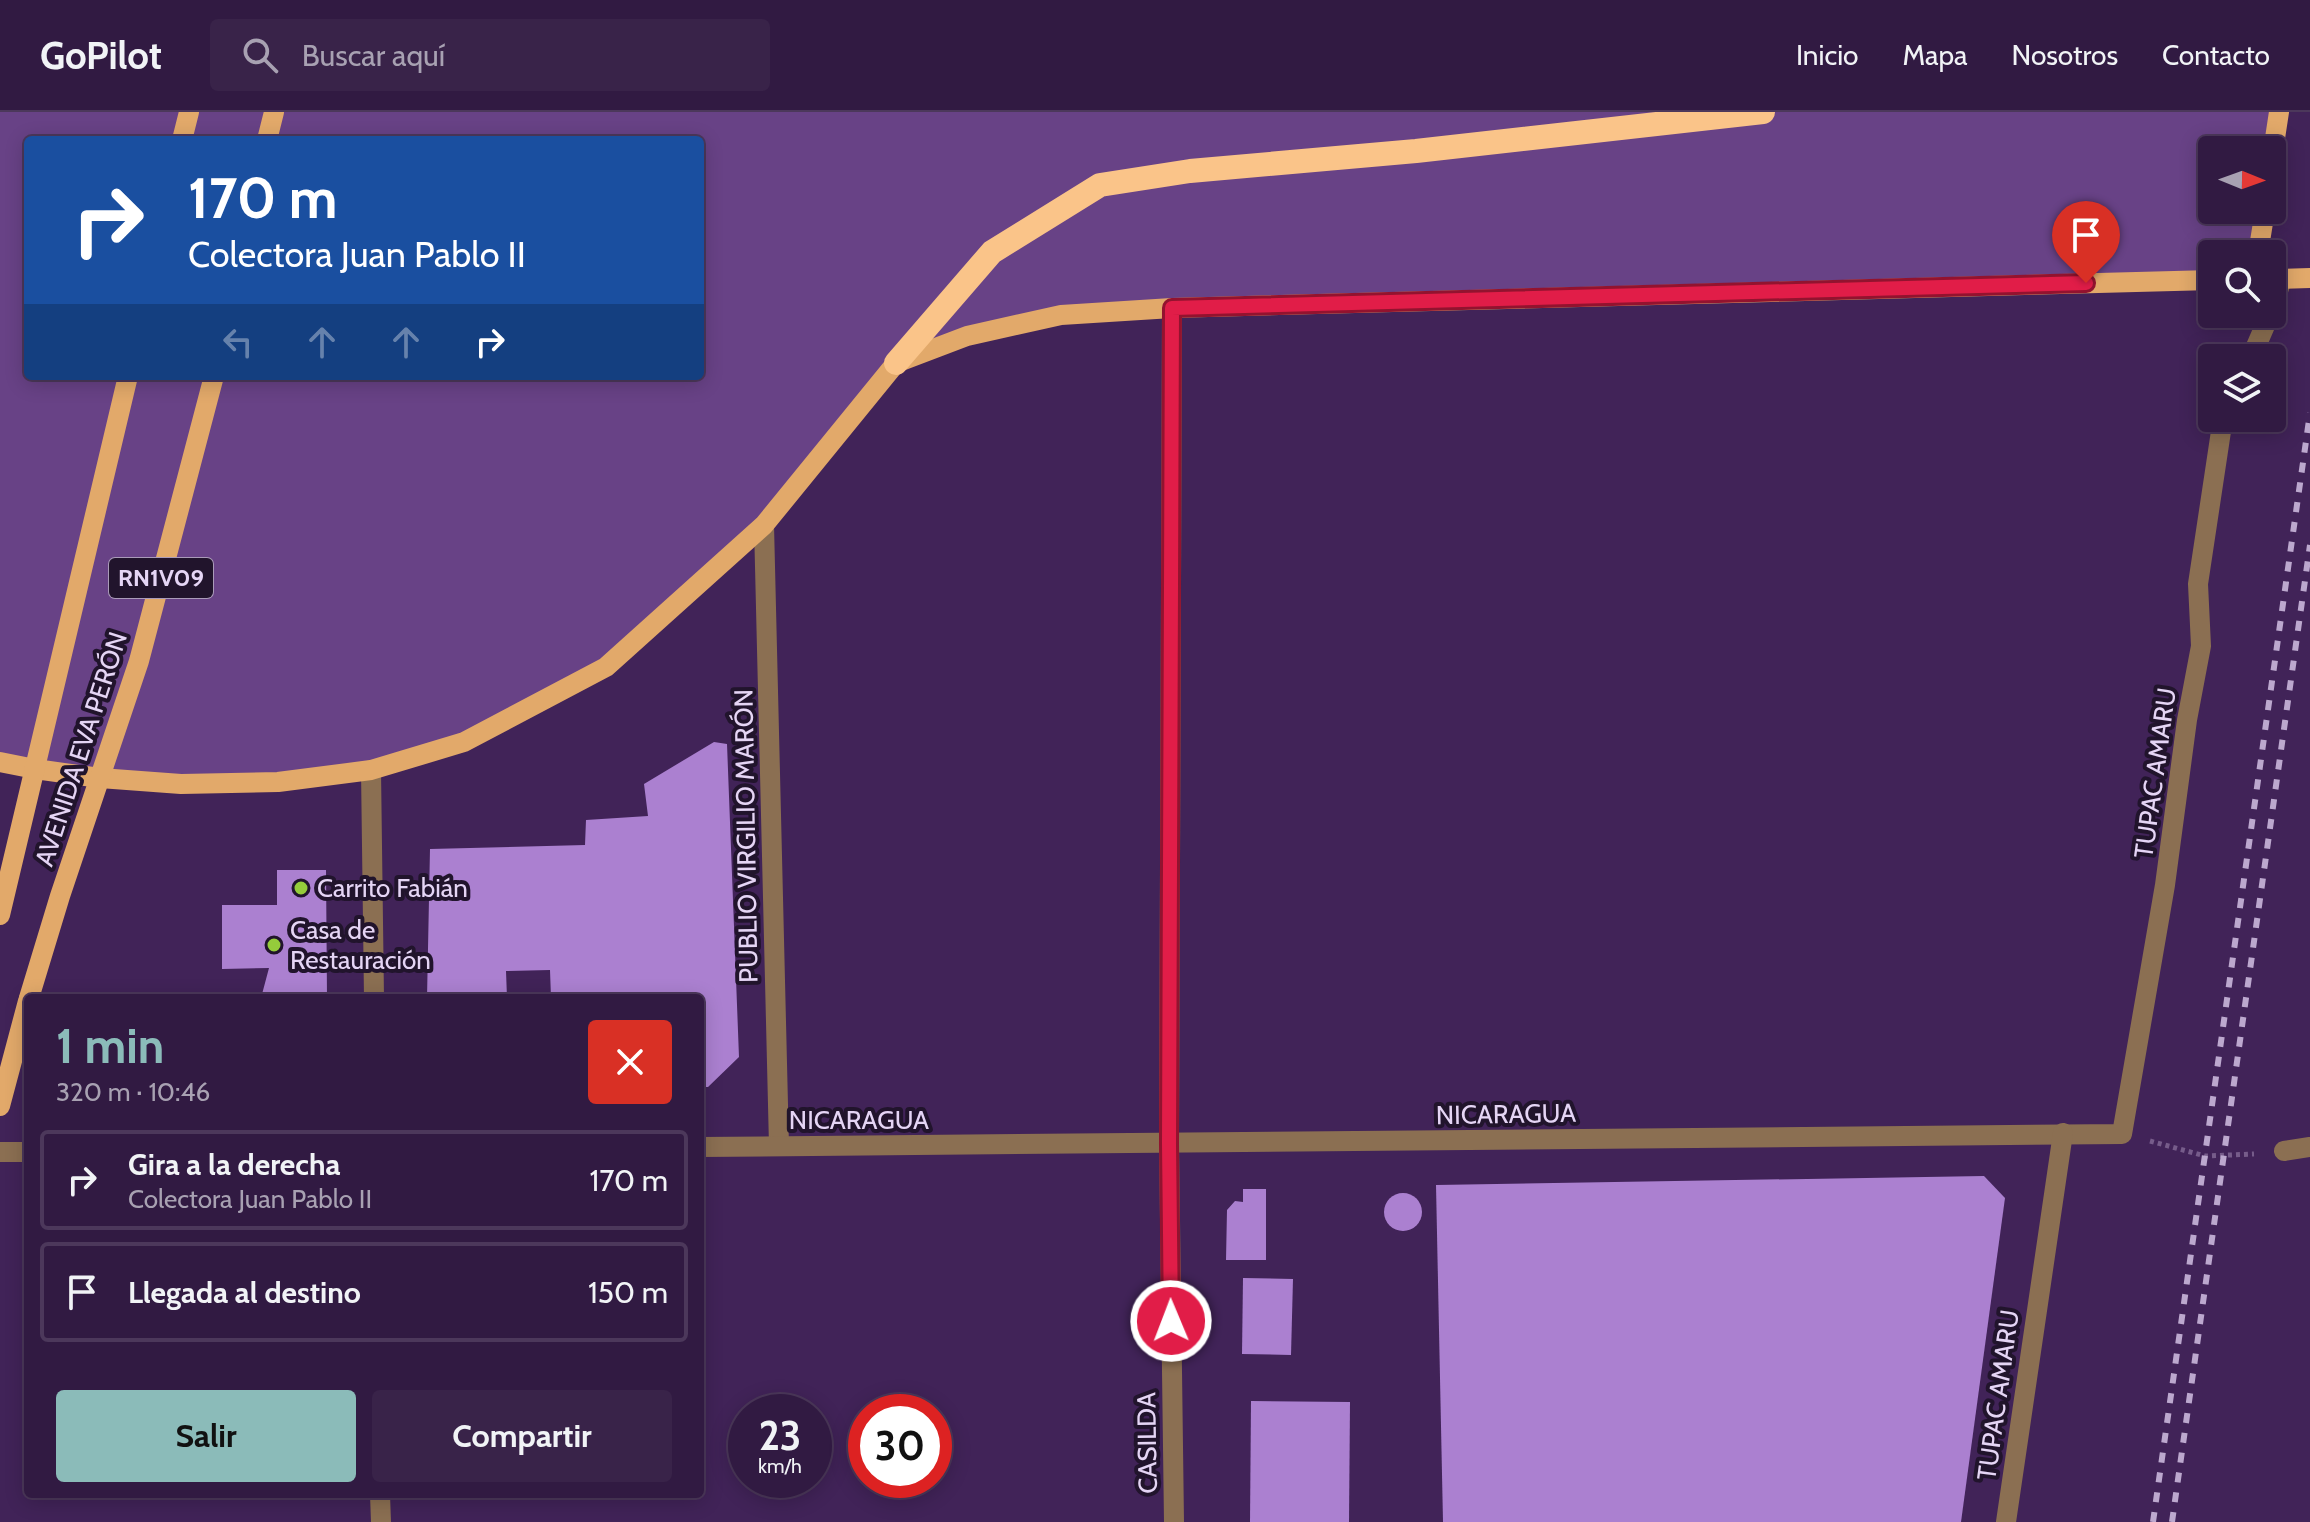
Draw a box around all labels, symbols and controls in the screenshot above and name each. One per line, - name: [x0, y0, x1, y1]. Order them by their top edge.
- search box: [210, 19, 770, 91]
- text: GoPilot: [40, 32, 162, 79]
- icon: search: [238, 33, 282, 77]
- text: Buscar aquí: [302, 37, 445, 74]
- text: Inicio: [1796, 38, 1859, 72]
- text: Mapa: [1903, 38, 1968, 72]
- text: Nosotros: [2012, 38, 2118, 72]
- text: Contacto: [2162, 38, 2270, 72]
- north arrow: [2198, 136, 2286, 224]
- map controls: [2198, 136, 2286, 432]
- text: 170 m: [188, 164, 338, 232]
- icon: right: [56, 168, 160, 272]
- pin: [2052, 201, 2120, 283]
- icon: arrive: [2064, 213, 2108, 257]
- text: Colectora Juan Pablo II: [188, 232, 526, 276]
- button: search: [2198, 240, 2286, 328]
- icon: left: [216, 320, 260, 364]
- icon: ahead: [300, 320, 344, 364]
- icon: ahead: [384, 320, 428, 364]
- icon: right: [468, 320, 512, 364]
- button: layers: [2198, 344, 2286, 432]
- road number: RN1V09: [109, 558, 213, 598]
- street label: AVENIDA EVA PERÓN: [28, 628, 134, 870]
- street label: TUPAC AMARU: [2127, 686, 2183, 860]
- street label: PUBLIO VIRGILIO MARÓN: [727, 689, 765, 983]
- place label: Carrito Fabián: [317, 872, 468, 904]
- marker: Carrito Fabián: [292, 879, 310, 897]
- place label: Casa de Restauración: [290, 914, 431, 976]
- marker: Casa de Restauración: [265, 936, 283, 954]
- text: 1 min: [56, 1017, 164, 1075]
- button: close: [588, 1020, 672, 1104]
- text: 320 m · 10:46: [56, 1076, 210, 1108]
- street label: NICARAGUA: [1436, 1097, 1576, 1131]
- street label: NICARAGUA: [789, 1104, 929, 1136]
- text: Gira a la derecha: [128, 1146, 340, 1183]
- icon: right: [60, 1158, 104, 1202]
- text: 170 m: [589, 1162, 668, 1199]
- text: Colectora Juan Pablo II: [128, 1183, 372, 1215]
- icon: arrive: [60, 1270, 104, 1314]
- text: Llegada al destino: [128, 1274, 361, 1311]
- text: 150 m: [588, 1274, 668, 1311]
- position arrow: [1129, 1279, 1213, 1363]
- street label: TUPAC AMARU: [1970, 1308, 2026, 1482]
- button: Salir: [56, 1390, 356, 1482]
- button: Compartir: [372, 1390, 672, 1482]
- street label: CASILDA: [1130, 1392, 1164, 1494]
- speed limit sign: 30: [848, 1394, 952, 1498]
- text: 23: [759, 1411, 801, 1460]
- text: km/h: [758, 1454, 802, 1478]

